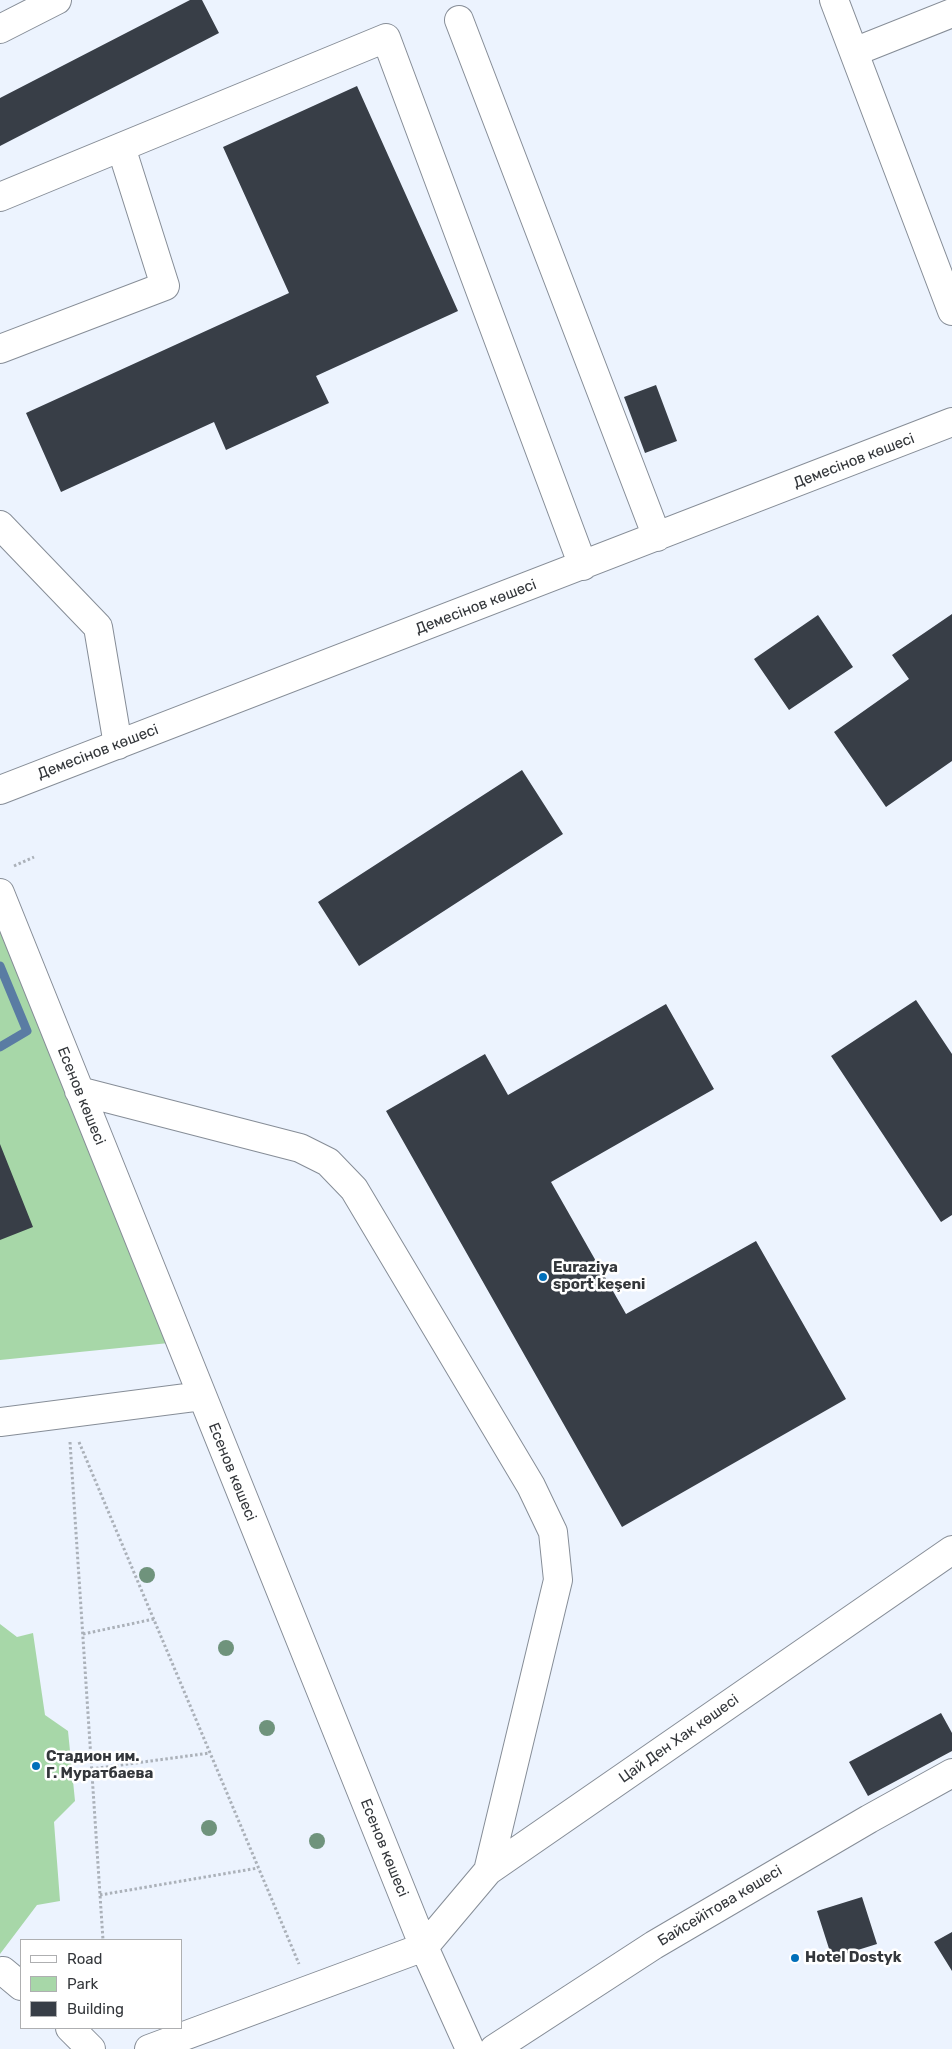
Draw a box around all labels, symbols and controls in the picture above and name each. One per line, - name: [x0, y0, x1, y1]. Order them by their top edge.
- street label: Демесінов көшесі: [791, 430, 917, 492]
- street label: Демесінов көшесі: [413, 576, 539, 638]
- street label: Демесінов көшесі: [35, 721, 161, 783]
- street label: Есенов көшесі: [53, 1044, 109, 1148]
- place label: Euraziya sport keşeni: [553, 1259, 645, 1294]
- marker: Euraziya sport keşeni: [537, 1271, 549, 1283]
- street label: Есенов көшесі: [204, 1420, 260, 1524]
- street label: Цай Ден Хак көшесі: [616, 1691, 742, 1787]
- place label: Стадион им. Г. Муратбаева: [46, 1748, 153, 1783]
- marker: Стадион им. Г. Муратбаева: [30, 1760, 42, 1772]
- street label: Есенов көшесі: [356, 1796, 412, 1900]
- street label: Байсейітова көшесі: [655, 1862, 785, 1950]
- legend: [20, 1939, 182, 2029]
- place label: Hotel Dostyk: [805, 1949, 902, 1967]
- text: Road: [67, 1950, 103, 1968]
- marker: Hotel Dostyk: [789, 1952, 801, 1964]
- text: Park: [67, 1975, 98, 1993]
- text: Building: [67, 2000, 124, 2018]

